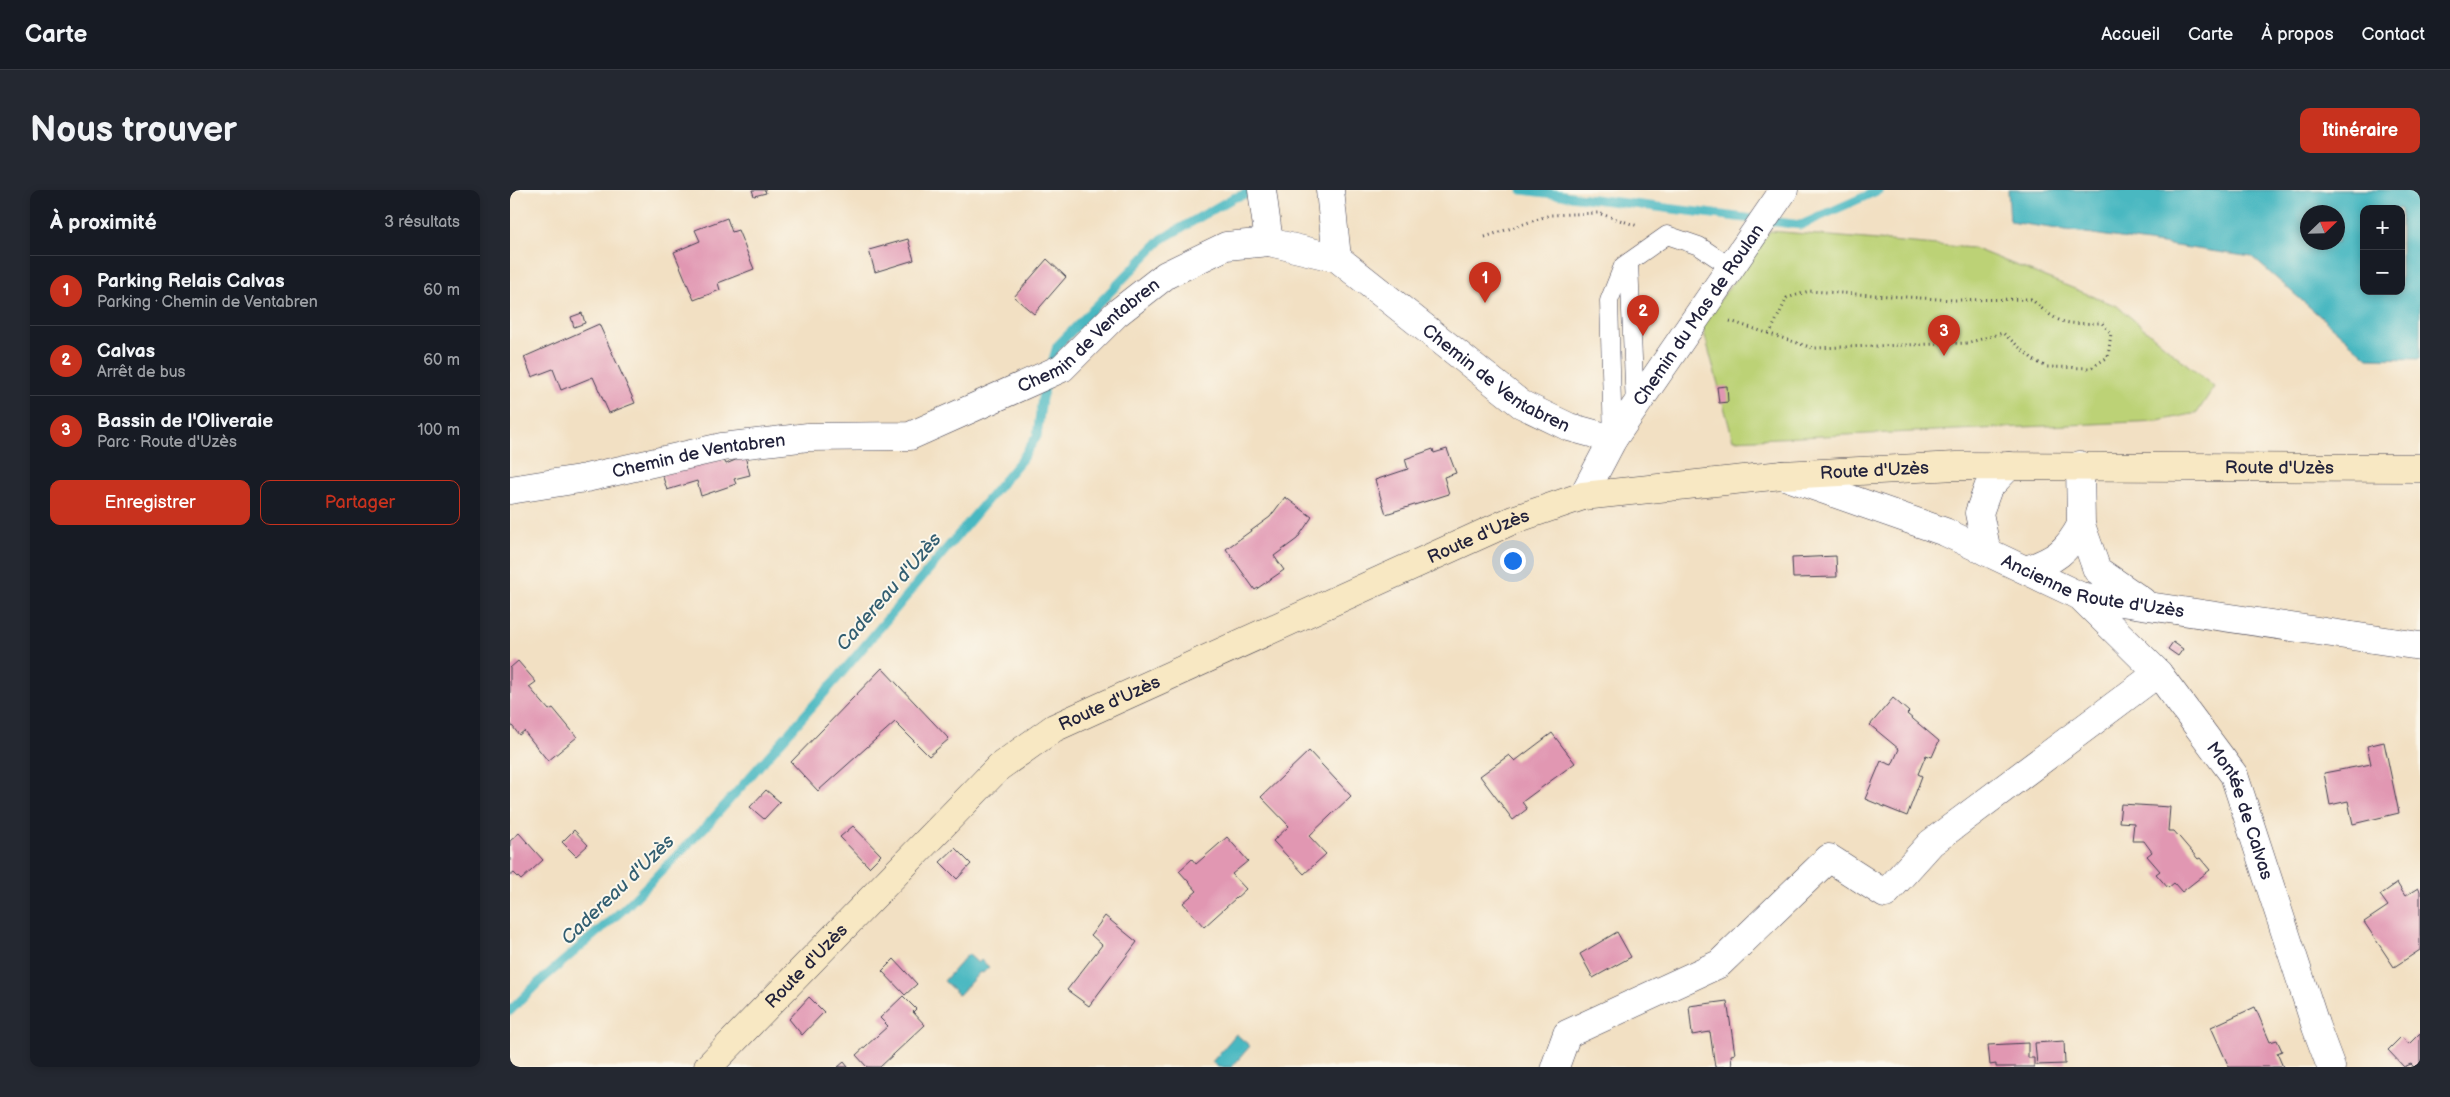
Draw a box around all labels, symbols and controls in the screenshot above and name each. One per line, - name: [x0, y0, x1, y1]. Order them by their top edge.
- text: Carte: [25, 20, 87, 49]
- text: Accueil: [2101, 24, 2160, 45]
- text: Carte: [2188, 24, 2233, 45]
- text: À propos: [2261, 24, 2334, 45]
- text: Contact: [2362, 24, 2425, 45]
- button: Itinéraire: [2300, 108, 2420, 153]
- text: Nous trouver: [30, 109, 237, 152]
- north arrow: [2300, 205, 2345, 250]
- map controls: [2360, 205, 2405, 295]
- button: +: [2360, 205, 2405, 250]
- text: À proximité: [50, 210, 157, 235]
- text: 3 résultats: [384, 213, 460, 232]
- street label: Chemin du Mas de Roulan: [1629, 220, 1768, 410]
- button: −: [2360, 250, 2405, 295]
- pin: 1: [1469, 262, 1501, 303]
- text: Parking Relais Calvas: [97, 270, 284, 293]
- street label: Chemin de Ventabren: [1015, 274, 1164, 397]
- text: 1: [63, 281, 69, 300]
- text: 60 m: [423, 281, 460, 300]
- text: Parking · Chemin de Ventabren: [97, 293, 318, 312]
- pin: 2: [1627, 295, 1659, 336]
- pin: 3: [1928, 315, 1960, 356]
- street label: Chemin de Ventabren: [1418, 320, 1573, 437]
- text: Calvas: [97, 340, 155, 363]
- text: 2: [61, 351, 71, 370]
- text: 60 m: [423, 351, 460, 370]
- text: Arrêt de bus: [97, 363, 186, 382]
- text: Bassin de l'Oliveraie: [97, 410, 273, 433]
- text: 3: [61, 421, 71, 440]
- text: 100 m: [417, 421, 460, 440]
- street label: Chemin de Ventabren: [610, 430, 786, 483]
- text: Parc · Route d'Uzès: [97, 433, 237, 452]
- street label: Route d'Uzès: [1819, 457, 1930, 484]
- street label: Route d'Uzès: [2225, 457, 2334, 479]
- button: Enregistrer: [50, 480, 250, 525]
- button: Partager: [260, 480, 460, 525]
- street label: Route d'Uzès: [1424, 505, 1532, 568]
- water label: Cadereau d'Uzès: [832, 528, 947, 656]
- your location: [1500, 548, 1526, 574]
- street label: Ancienne Route d'Uzès: [1998, 550, 2186, 622]
- street label: Route d'Uzès: [1055, 671, 1164, 736]
- street label: Montée de Calvas: [2202, 738, 2277, 882]
- water label: Cadereau d'Uzès: [557, 830, 680, 950]
- street label: Route d'Uzès: [761, 920, 852, 1013]

